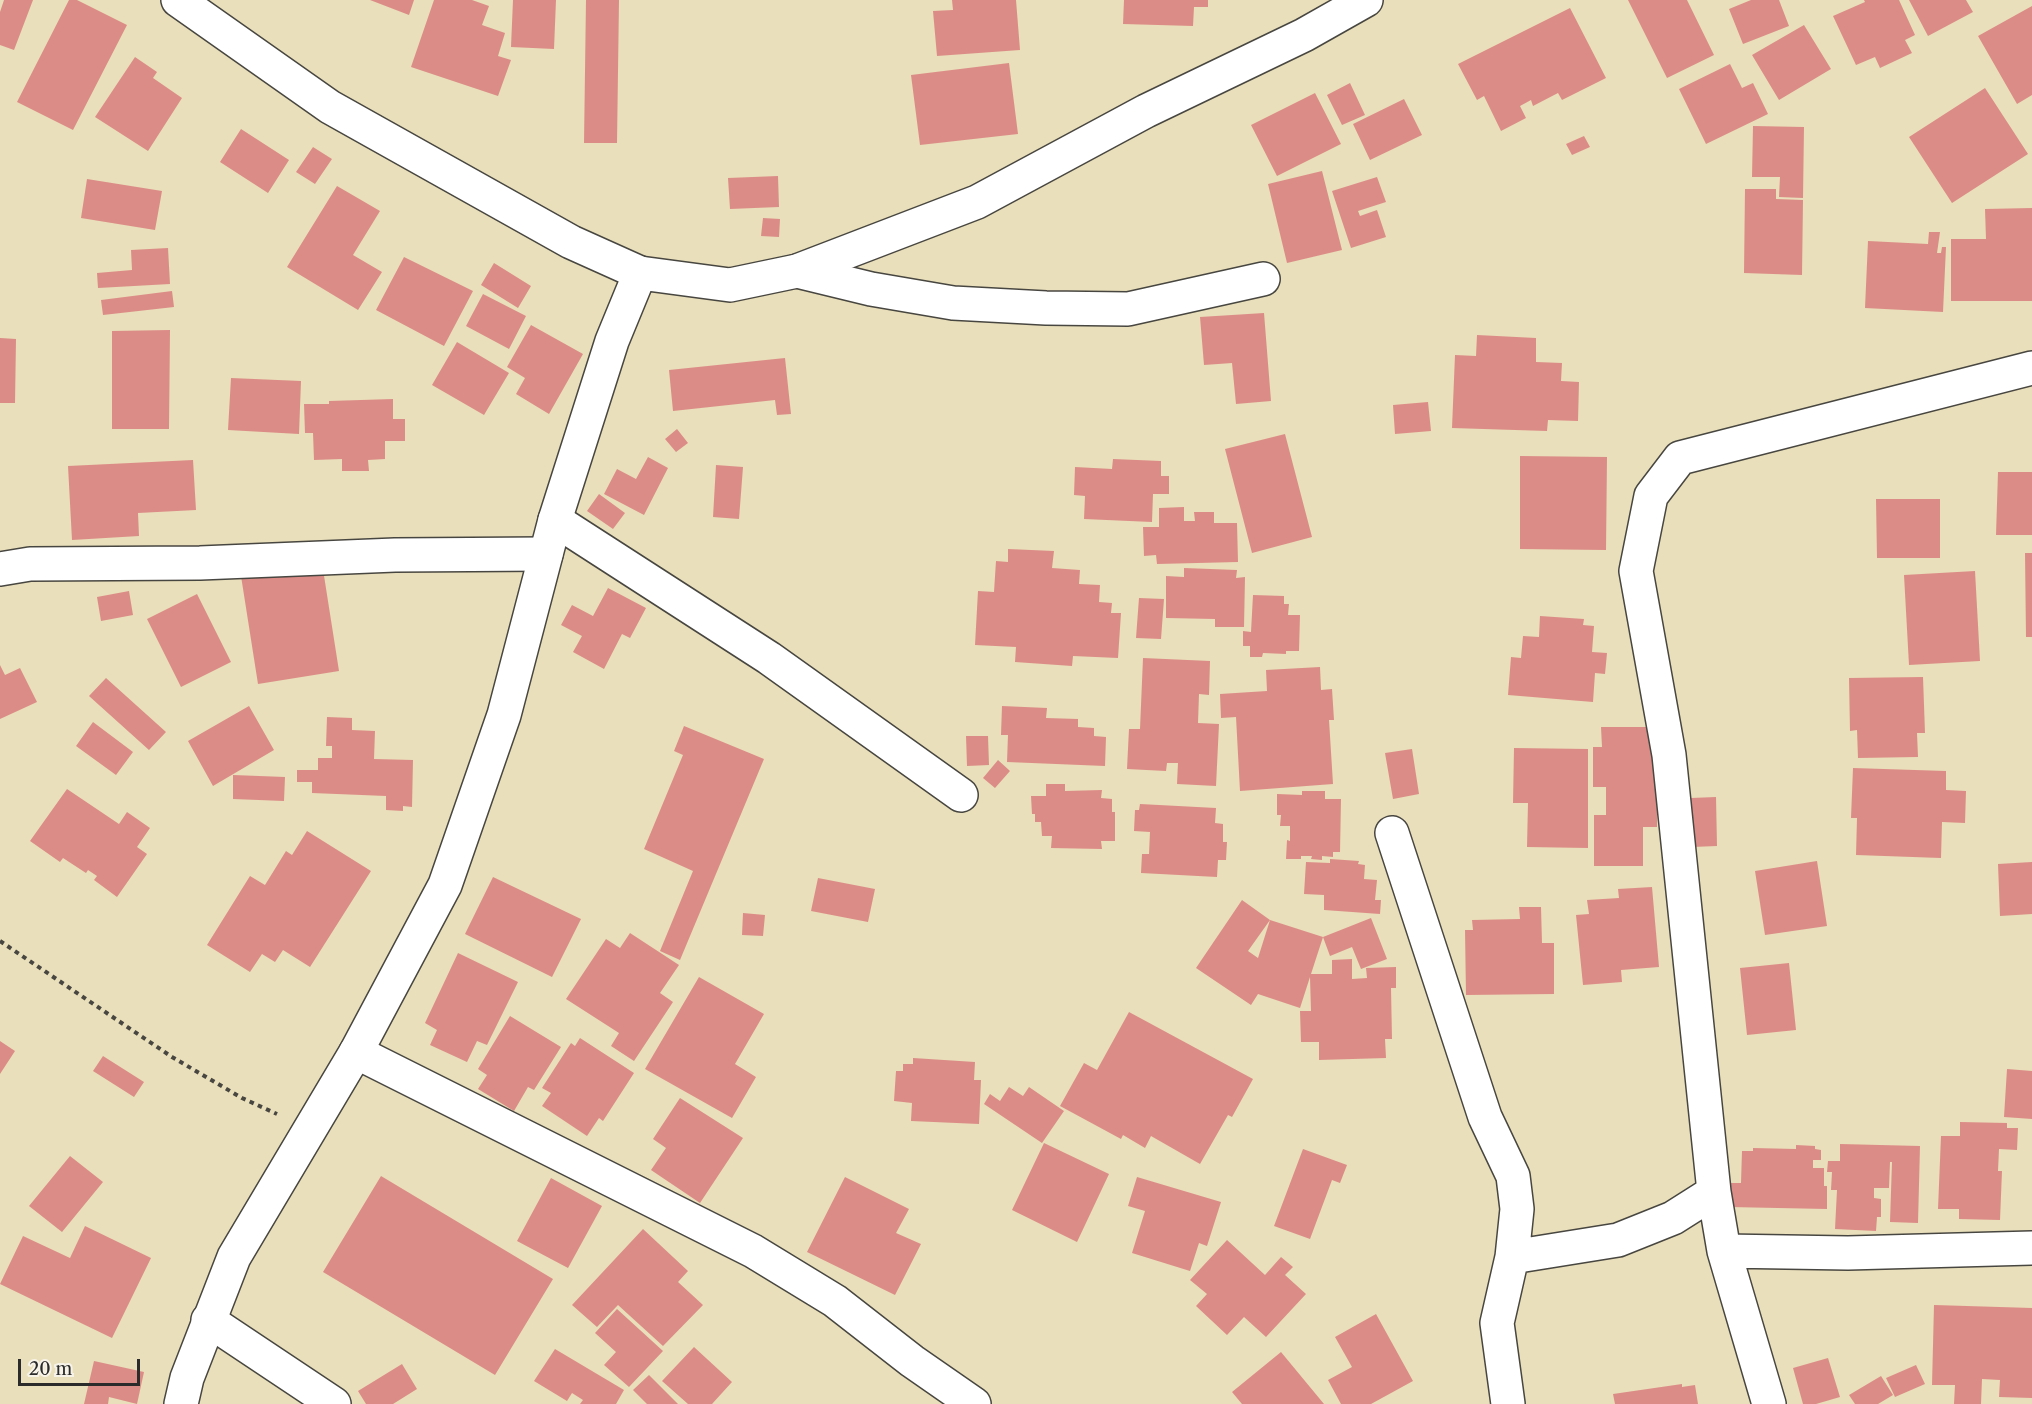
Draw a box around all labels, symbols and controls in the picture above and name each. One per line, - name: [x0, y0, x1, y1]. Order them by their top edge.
- scale bar: [21, 1347, 142, 1385]
- text: 20 m: [29, 1358, 72, 1380]

